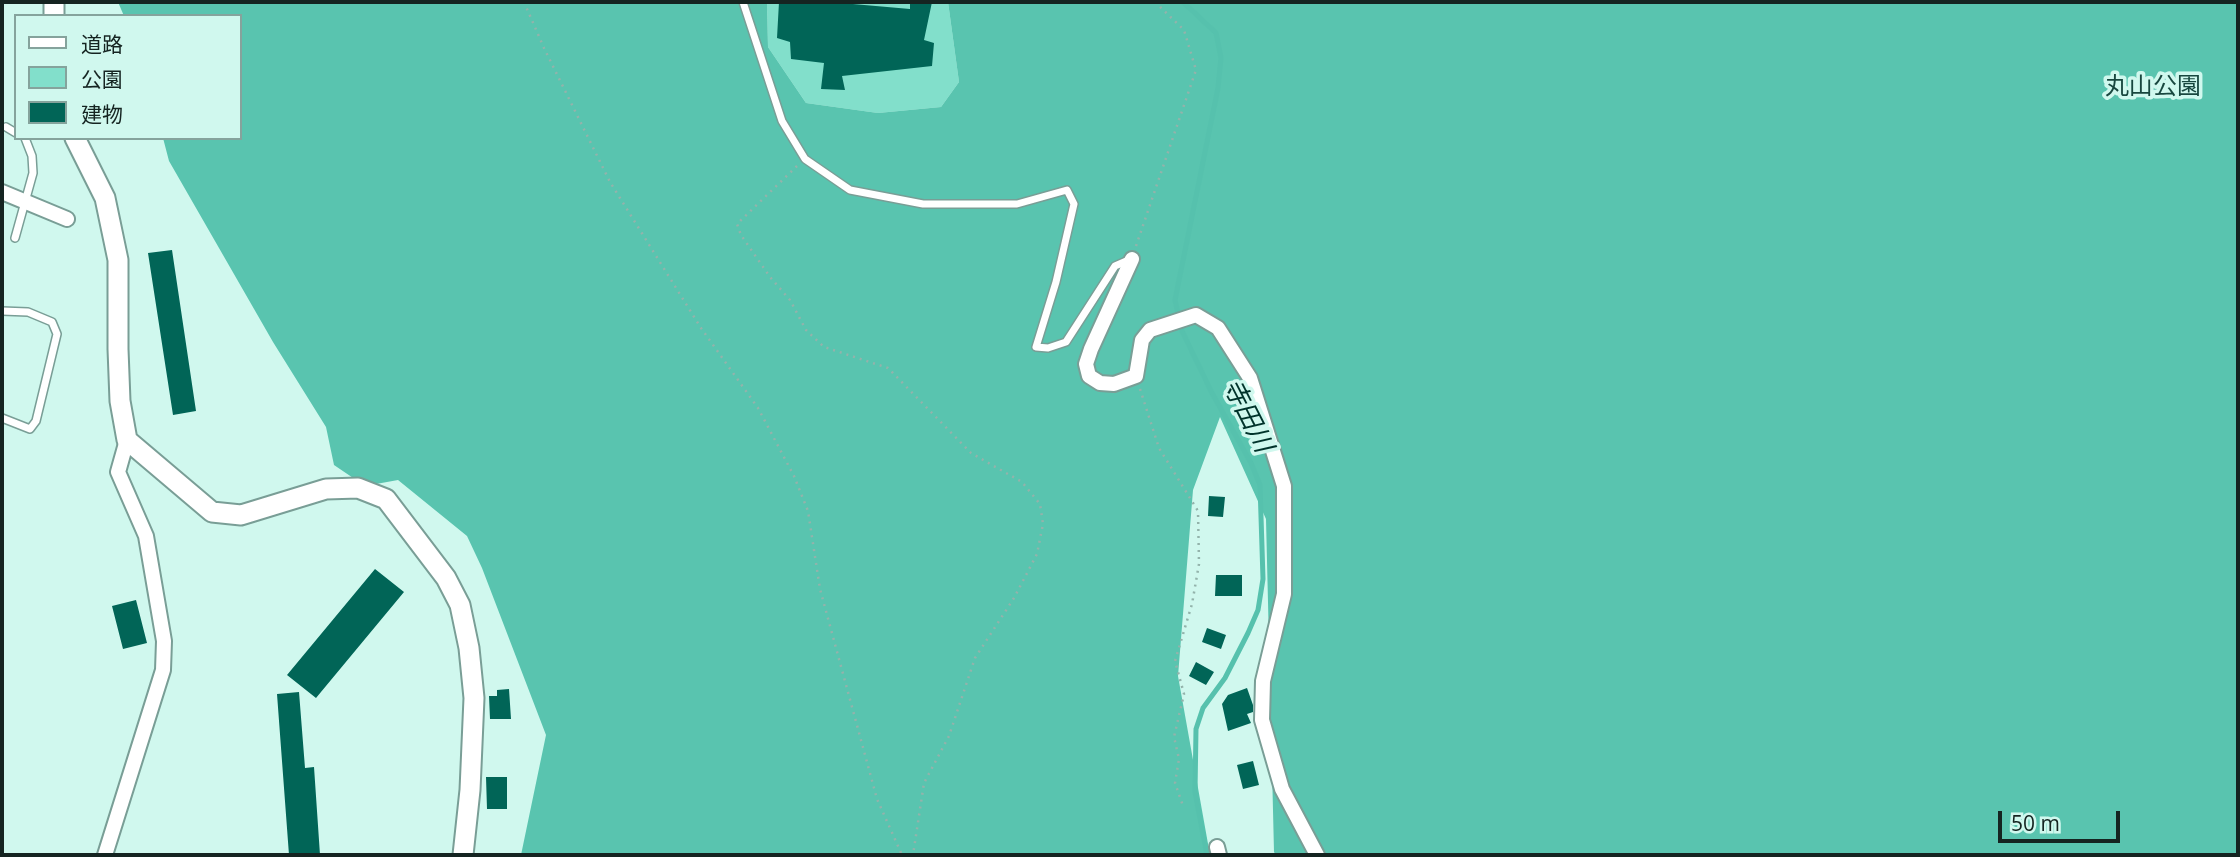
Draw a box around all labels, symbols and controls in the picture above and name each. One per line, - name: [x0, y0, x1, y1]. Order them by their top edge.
- legend: [14, 14, 242, 140]
- text: 道路: [81, 30, 123, 58]
- text: 公園: [81, 65, 123, 93]
- park label: 丸山公園: [2105, 73, 2201, 101]
- text: 建物: [81, 100, 123, 128]
- water label: 寺田川: [1215, 374, 1279, 458]
- scale bar: [2002, 798, 2124, 842]
- text: 50 m: [2011, 809, 2060, 837]

